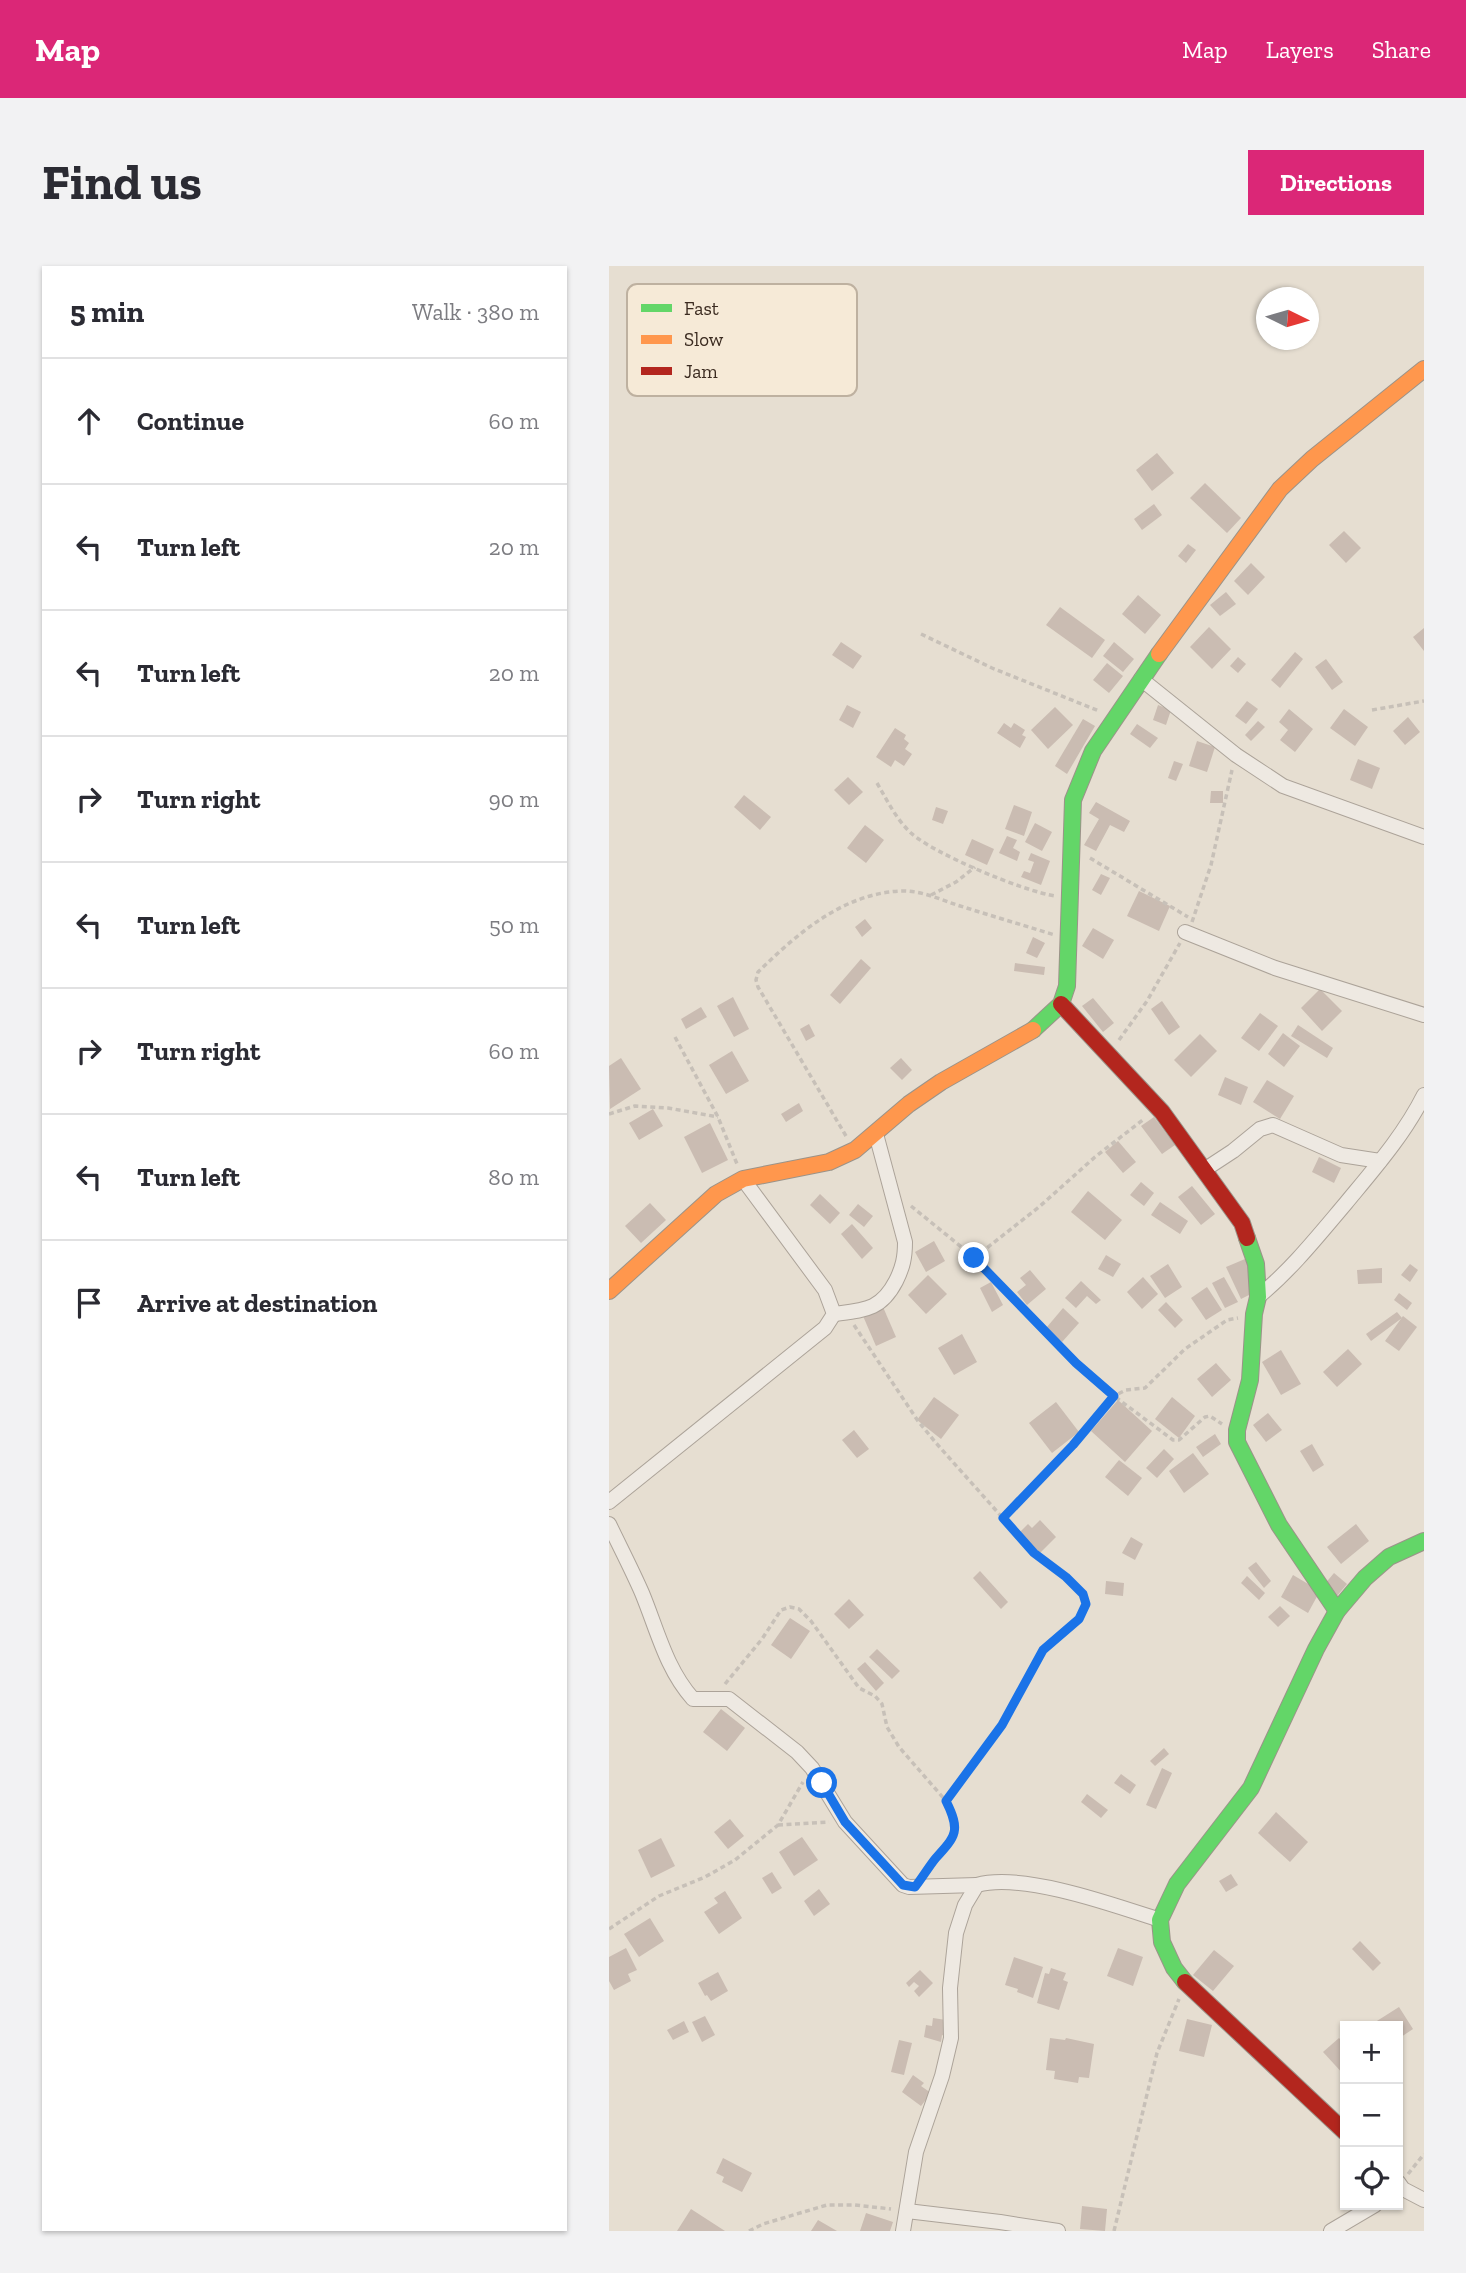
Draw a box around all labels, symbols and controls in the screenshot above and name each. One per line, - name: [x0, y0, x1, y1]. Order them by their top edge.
- text: Map: [35, 30, 100, 69]
- text: Map: [1182, 35, 1228, 64]
- text: Layers: [1266, 35, 1334, 64]
- text: Share: [1372, 35, 1431, 64]
- button: Directions: [1248, 150, 1424, 215]
- text: Find us: [42, 153, 202, 212]
- legend: [627, 284, 857, 396]
- north arrow: [1256, 287, 1319, 350]
- text: 5 min: [70, 294, 144, 330]
- text: Fast: [684, 297, 719, 320]
- text: Walk · 380 m: [412, 298, 539, 326]
- text: Slow: [684, 328, 724, 351]
- text: Jam: [684, 360, 718, 383]
- icon: ahead: [70, 402, 108, 440]
- text: Continue: [137, 405, 244, 437]
- text: 60 m: [488, 407, 539, 435]
- icon: left: [70, 528, 108, 566]
- text: Turn left: [137, 531, 240, 563]
- text: 20 m: [489, 533, 539, 561]
- icon: left: [70, 654, 108, 692]
- text: Turn left: [137, 657, 240, 689]
- text: 20 m: [489, 659, 539, 687]
- icon: right: [70, 780, 108, 818]
- text: Turn right: [137, 783, 260, 815]
- text: 90 m: [488, 785, 539, 813]
- icon: left: [70, 906, 108, 944]
- text: Turn left: [137, 909, 240, 941]
- text: 50 m: [489, 911, 539, 939]
- icon: right: [70, 1032, 108, 1070]
- text: Turn right: [137, 1035, 260, 1067]
- text: 60 m: [488, 1037, 539, 1065]
- icon: left: [70, 1158, 108, 1196]
- text: Turn left: [137, 1161, 240, 1193]
- text: 80 m: [488, 1163, 539, 1191]
- route end: [958, 1242, 989, 1273]
- icon: arrive: [70, 1284, 108, 1322]
- text: Arrive at destination: [137, 1287, 377, 1319]
- route start: [806, 1767, 837, 1798]
- map controls: [1340, 2021, 1403, 2210]
- button: +: [1340, 2021, 1403, 2084]
- button: −: [1340, 2084, 1403, 2147]
- button: locate: [1340, 2147, 1403, 2210]

